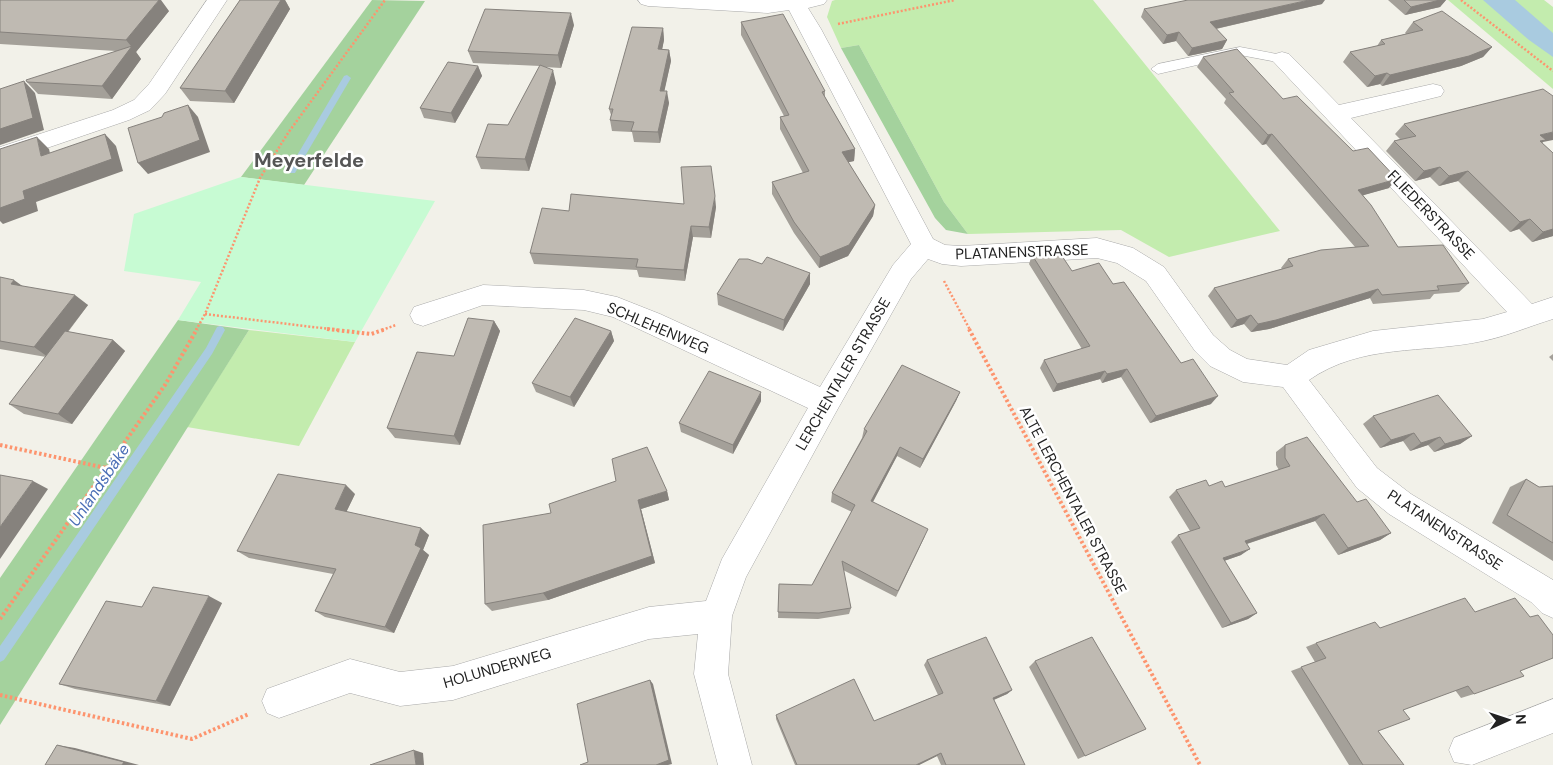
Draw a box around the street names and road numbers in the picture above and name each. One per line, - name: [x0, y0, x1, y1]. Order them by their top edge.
- street label: FLIEDERSTRASSE: [1383, 166, 1479, 264]
- street label: PLATANENSTRASSE: [955, 240, 1089, 264]
- street label: LERCHENTALER STRASSE: [791, 294, 895, 454]
- street label: SCHLEHENWEG: [604, 297, 712, 359]
- street label: ALTE LERCHENTALER STRASSE: [1015, 402, 1131, 598]
- street label: PLATANENSTRASSE: [1384, 485, 1506, 575]
- street label: HOLUNDERWEG: [441, 643, 553, 693]

